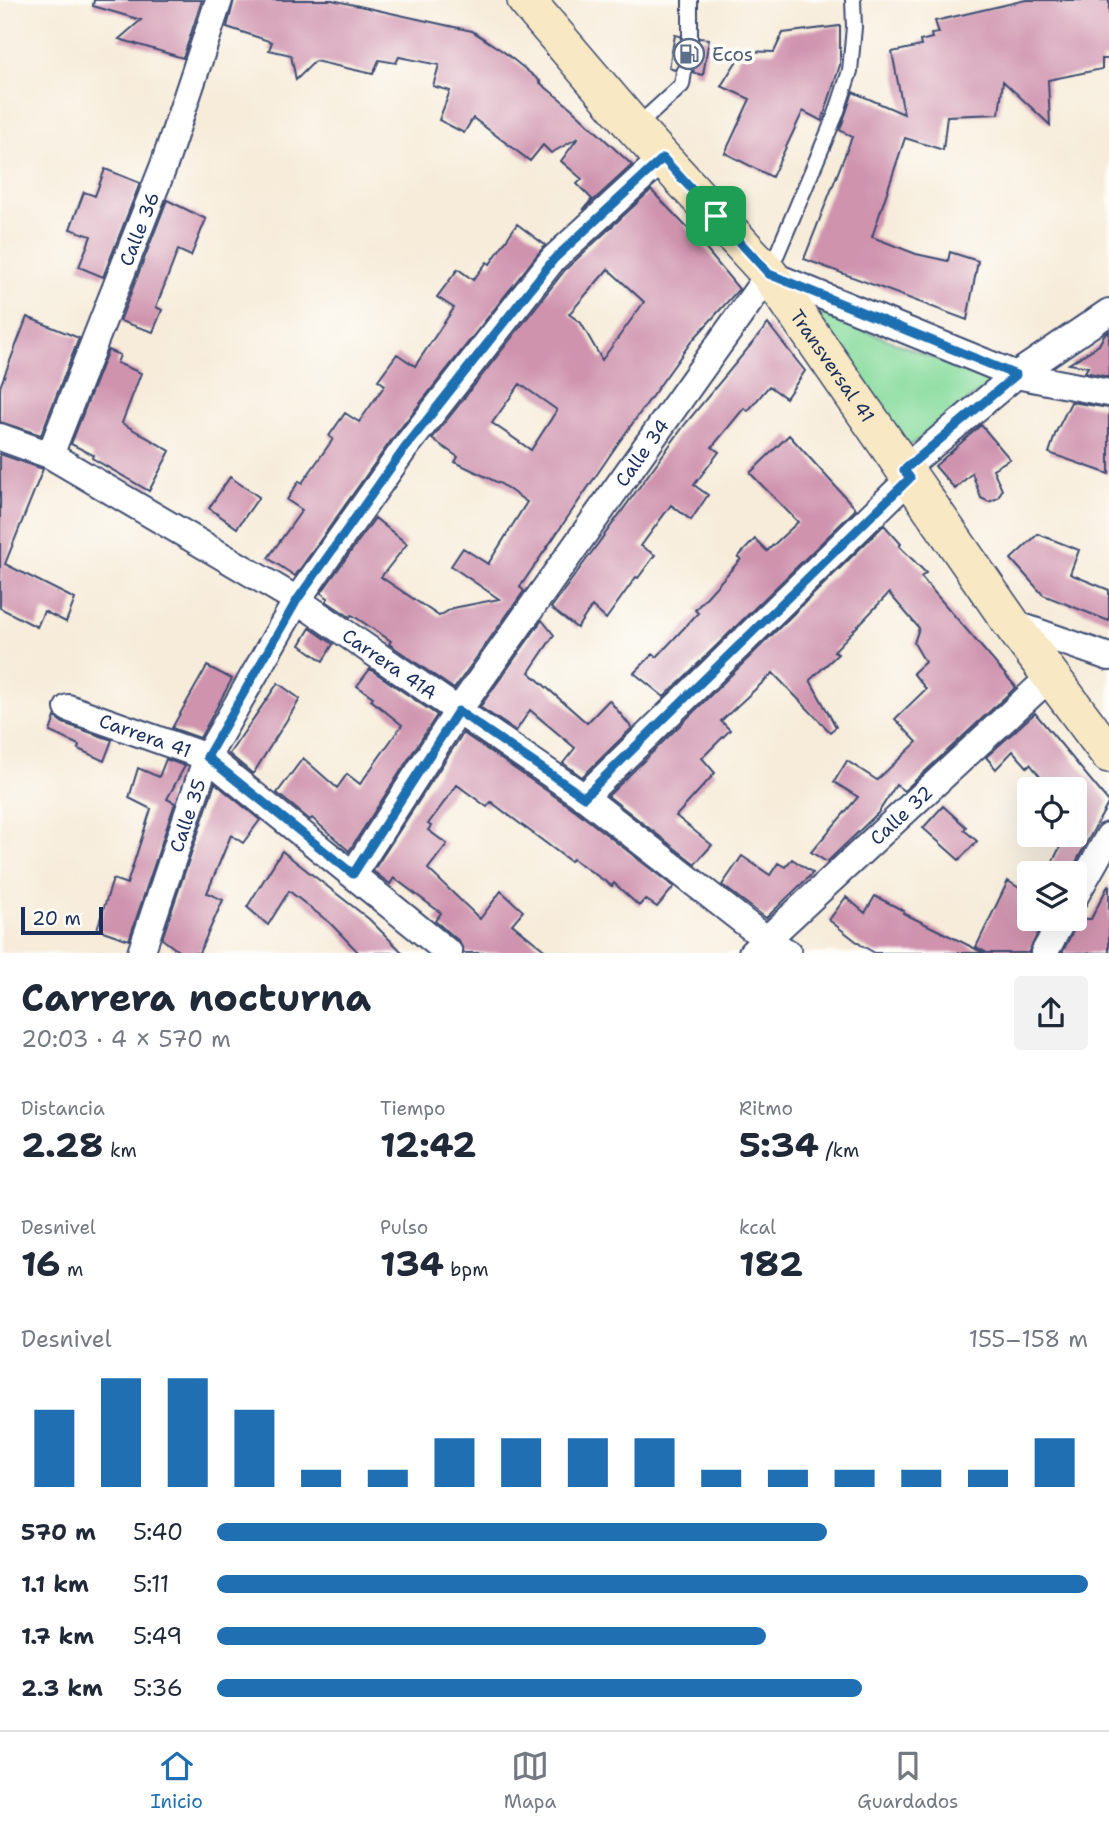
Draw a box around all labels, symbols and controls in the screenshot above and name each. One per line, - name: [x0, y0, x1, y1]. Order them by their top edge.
- fuel station icon: Ecos: [672, 37, 706, 71]
- place label: Ecos: [712, 42, 753, 67]
- pin: [686, 186, 746, 246]
- street label: Calle 36: [113, 188, 165, 270]
- icon: arrive: [697, 197, 735, 235]
- street label: Transversal 41: [785, 304, 881, 427]
- street label: Calle 34: [609, 414, 675, 491]
- street label: Carrera 41A: [338, 622, 442, 705]
- street label: Carrera 41: [96, 708, 195, 763]
- street label: Calle 35: [163, 776, 211, 856]
- map controls: [1017, 777, 1087, 931]
- button: locate: [1017, 777, 1087, 847]
- street label: Calle 32: [864, 780, 938, 850]
- button: layers: [1017, 861, 1087, 931]
- scale bar: [21, 904, 103, 936]
- text: 20 m: [32, 906, 81, 931]
- text: Carrera nocturna: [21, 972, 371, 1023]
- button: share: [1014, 976, 1088, 1050]
- text: 20:03 · 4 × 570 m: [21, 1024, 231, 1054]
- text: Distancia: [21, 1096, 105, 1121]
- text: Tiempo: [380, 1096, 446, 1121]
- text: Ritmo: [739, 1096, 793, 1121]
- text: 2.28: [21, 1121, 104, 1168]
- text: 12:42: [380, 1121, 476, 1168]
- text: 5:34: [739, 1121, 819, 1168]
- text: km: [104, 1138, 137, 1163]
- text: /km: [819, 1138, 859, 1163]
- text: Desnivel: [21, 1215, 96, 1240]
- text: Pulso: [380, 1215, 428, 1240]
- text: kcal: [739, 1215, 776, 1240]
- text: 16: [21, 1240, 61, 1287]
- text: 134: [380, 1240, 444, 1287]
- text: 182: [739, 1240, 803, 1287]
- text: m: [61, 1257, 83, 1282]
- text: bpm: [444, 1257, 489, 1282]
- text: Desnivel: [21, 1324, 112, 1354]
- text: 155–158 m: [969, 1324, 1088, 1354]
- text: 570 m: [21, 1517, 96, 1547]
- text: 5:40: [133, 1517, 183, 1547]
- text: 1.1 km: [21, 1569, 89, 1599]
- text: 5:11: [133, 1569, 169, 1599]
- text: 1.7 km: [21, 1621, 94, 1651]
- text: 5:49: [133, 1621, 182, 1651]
- text: 2.3 km: [21, 1673, 103, 1703]
- text: 5:36: [133, 1673, 183, 1703]
- tab: Inicio: [151, 1747, 203, 1814]
- tab: Mapa: [504, 1747, 556, 1814]
- tab: Guardados: [857, 1747, 958, 1814]

